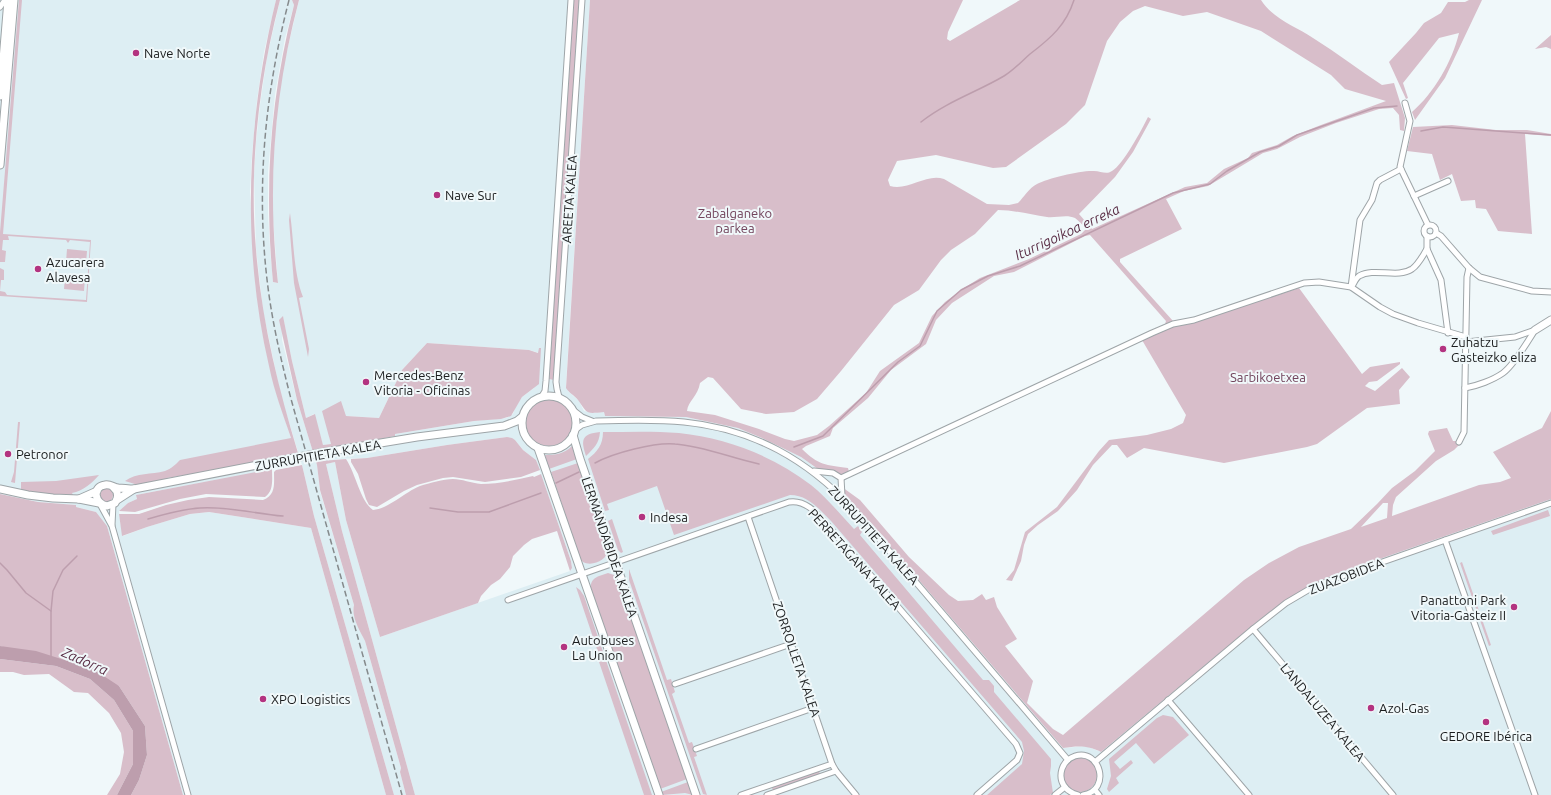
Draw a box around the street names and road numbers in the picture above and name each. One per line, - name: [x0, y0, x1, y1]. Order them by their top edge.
- street label: AREETA KALEA: [559, 154, 579, 244]
- street label: ZURRUPITIETA KALEA: [254, 437, 383, 473]
- street label: LERMANDABIDEA KALEA: [579, 475, 641, 620]
- street label: ZURRUPITIETA KALEA: [826, 483, 922, 587]
- street label: PERRETAGANA KALEA: [806, 506, 904, 613]
- street label: ZUAZOBIDEA: [1307, 555, 1386, 597]
- street label: ZORROLLETA KALEA: [771, 599, 824, 719]
- street label: LANDALUZEA KALEA: [1278, 660, 1368, 764]

